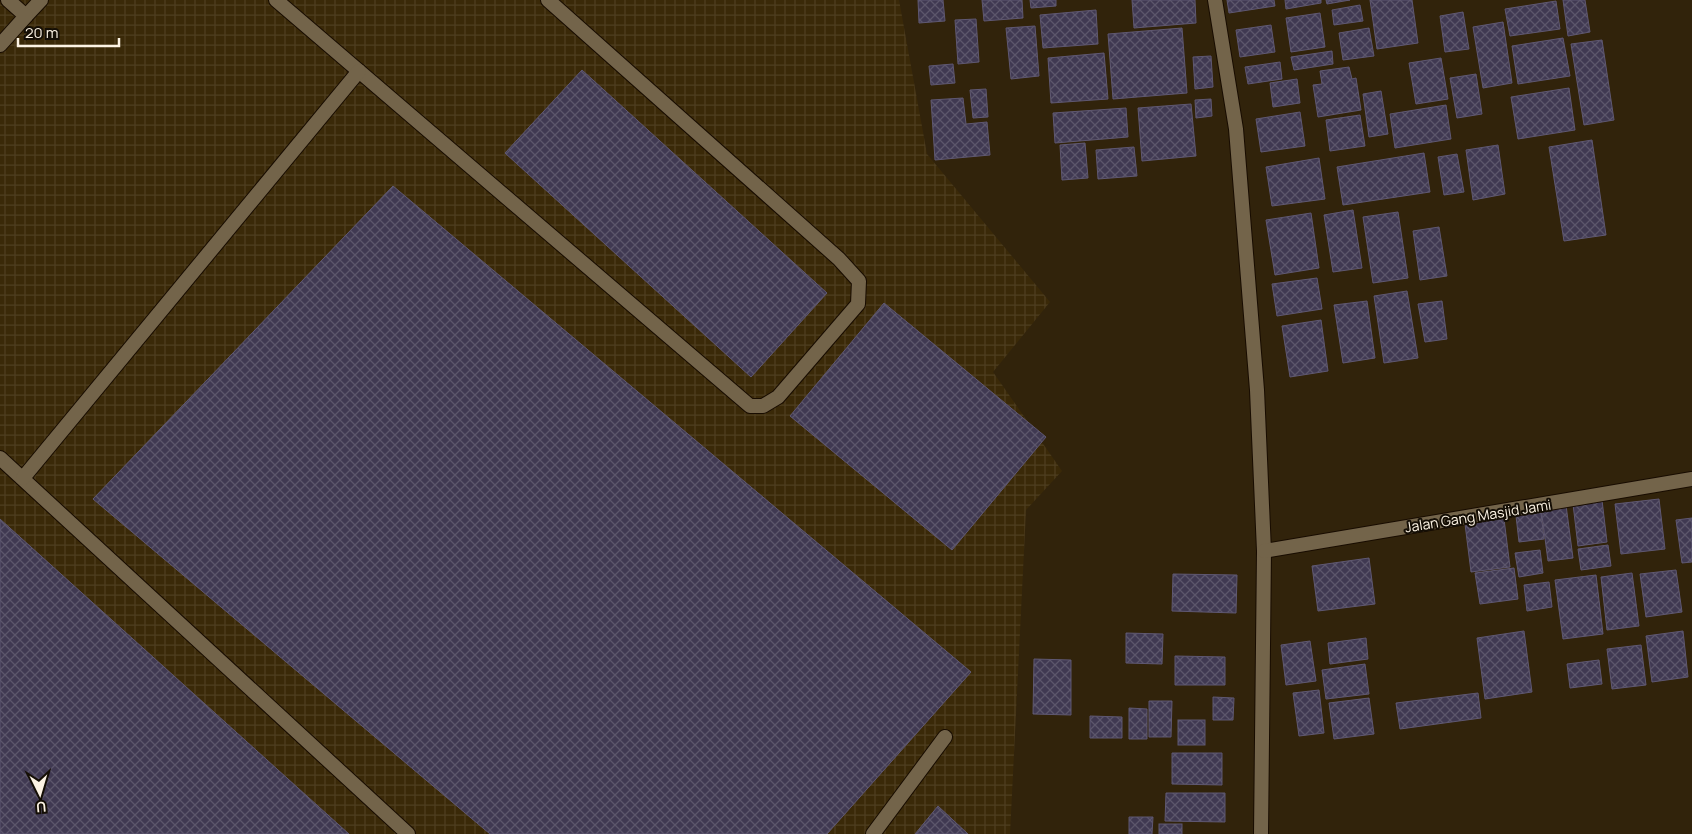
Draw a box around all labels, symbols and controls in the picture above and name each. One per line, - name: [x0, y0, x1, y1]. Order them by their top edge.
- scale bar: [18, 15, 119, 47]
- text: 20 m: [25, 22, 58, 43]
- street label: Jalan Gang Masjid Jami: [1404, 495, 1552, 536]
- north arrow: [15, 769, 65, 819]
- text: U: [35, 798, 47, 817]

